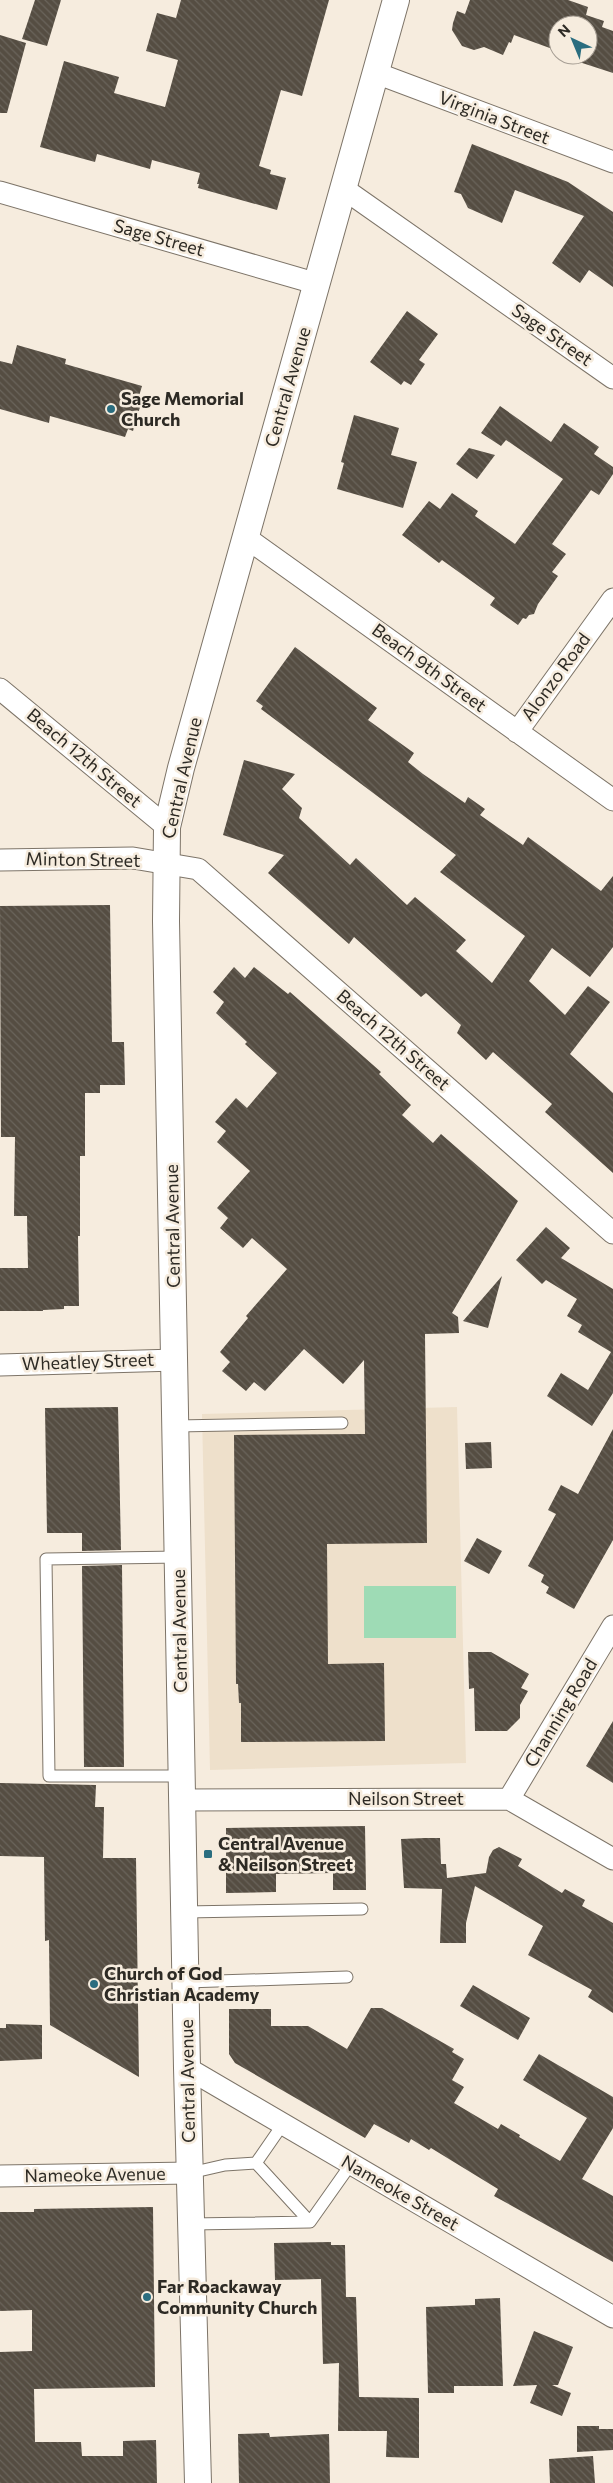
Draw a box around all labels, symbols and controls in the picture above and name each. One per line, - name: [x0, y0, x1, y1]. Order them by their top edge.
- north arrow: [548, 15, 598, 65]
- text: N: [554, 21, 573, 40]
- street label: Virginia Street: [436, 86, 553, 148]
- street label: Sage Street: [111, 214, 207, 260]
- street label: Sage Street: [508, 298, 597, 370]
- street label: Central Avenue: [259, 324, 315, 449]
- place label: Sage Memorial Church: [121, 387, 244, 430]
- marker: Sage Memorial Church: [105, 403, 117, 415]
- street label: Beach 9th Street: [368, 618, 491, 716]
- street label: Alonzo Road: [516, 628, 594, 725]
- street label: Beach 12th Street: [23, 703, 146, 812]
- street label: Central Avenue: [156, 715, 206, 841]
- street label: Minton Street: [25, 847, 141, 871]
- street label: Beach 12th Street: [333, 984, 455, 1094]
- street label: Central Avenue: [160, 1164, 184, 1288]
- street label: Wheatley Street: [21, 1348, 155, 1374]
- street label: Central Avenue: [167, 1569, 191, 1693]
- street label: Channing Road: [519, 1654, 601, 1771]
- street label: Neilson Street: [348, 1787, 464, 1809]
- place label: Central Avenue & Neilson Street: [218, 1832, 353, 1875]
- marker: Central Avenue & Neilson Street: [202, 1848, 214, 1860]
- place label: Church of God Christian Academy: [104, 1962, 260, 2005]
- marker: Church of God Christian Academy: [88, 1978, 100, 1990]
- street label: Central Avenue: [175, 2019, 199, 2143]
- street label: Nameoke Street: [338, 2150, 463, 2235]
- street label: Nameoke Avenue: [24, 2162, 166, 2186]
- place label: Far Roackaway Community Church: [157, 2275, 317, 2318]
- marker: Far Roackaway Community Church: [141, 2291, 153, 2303]

